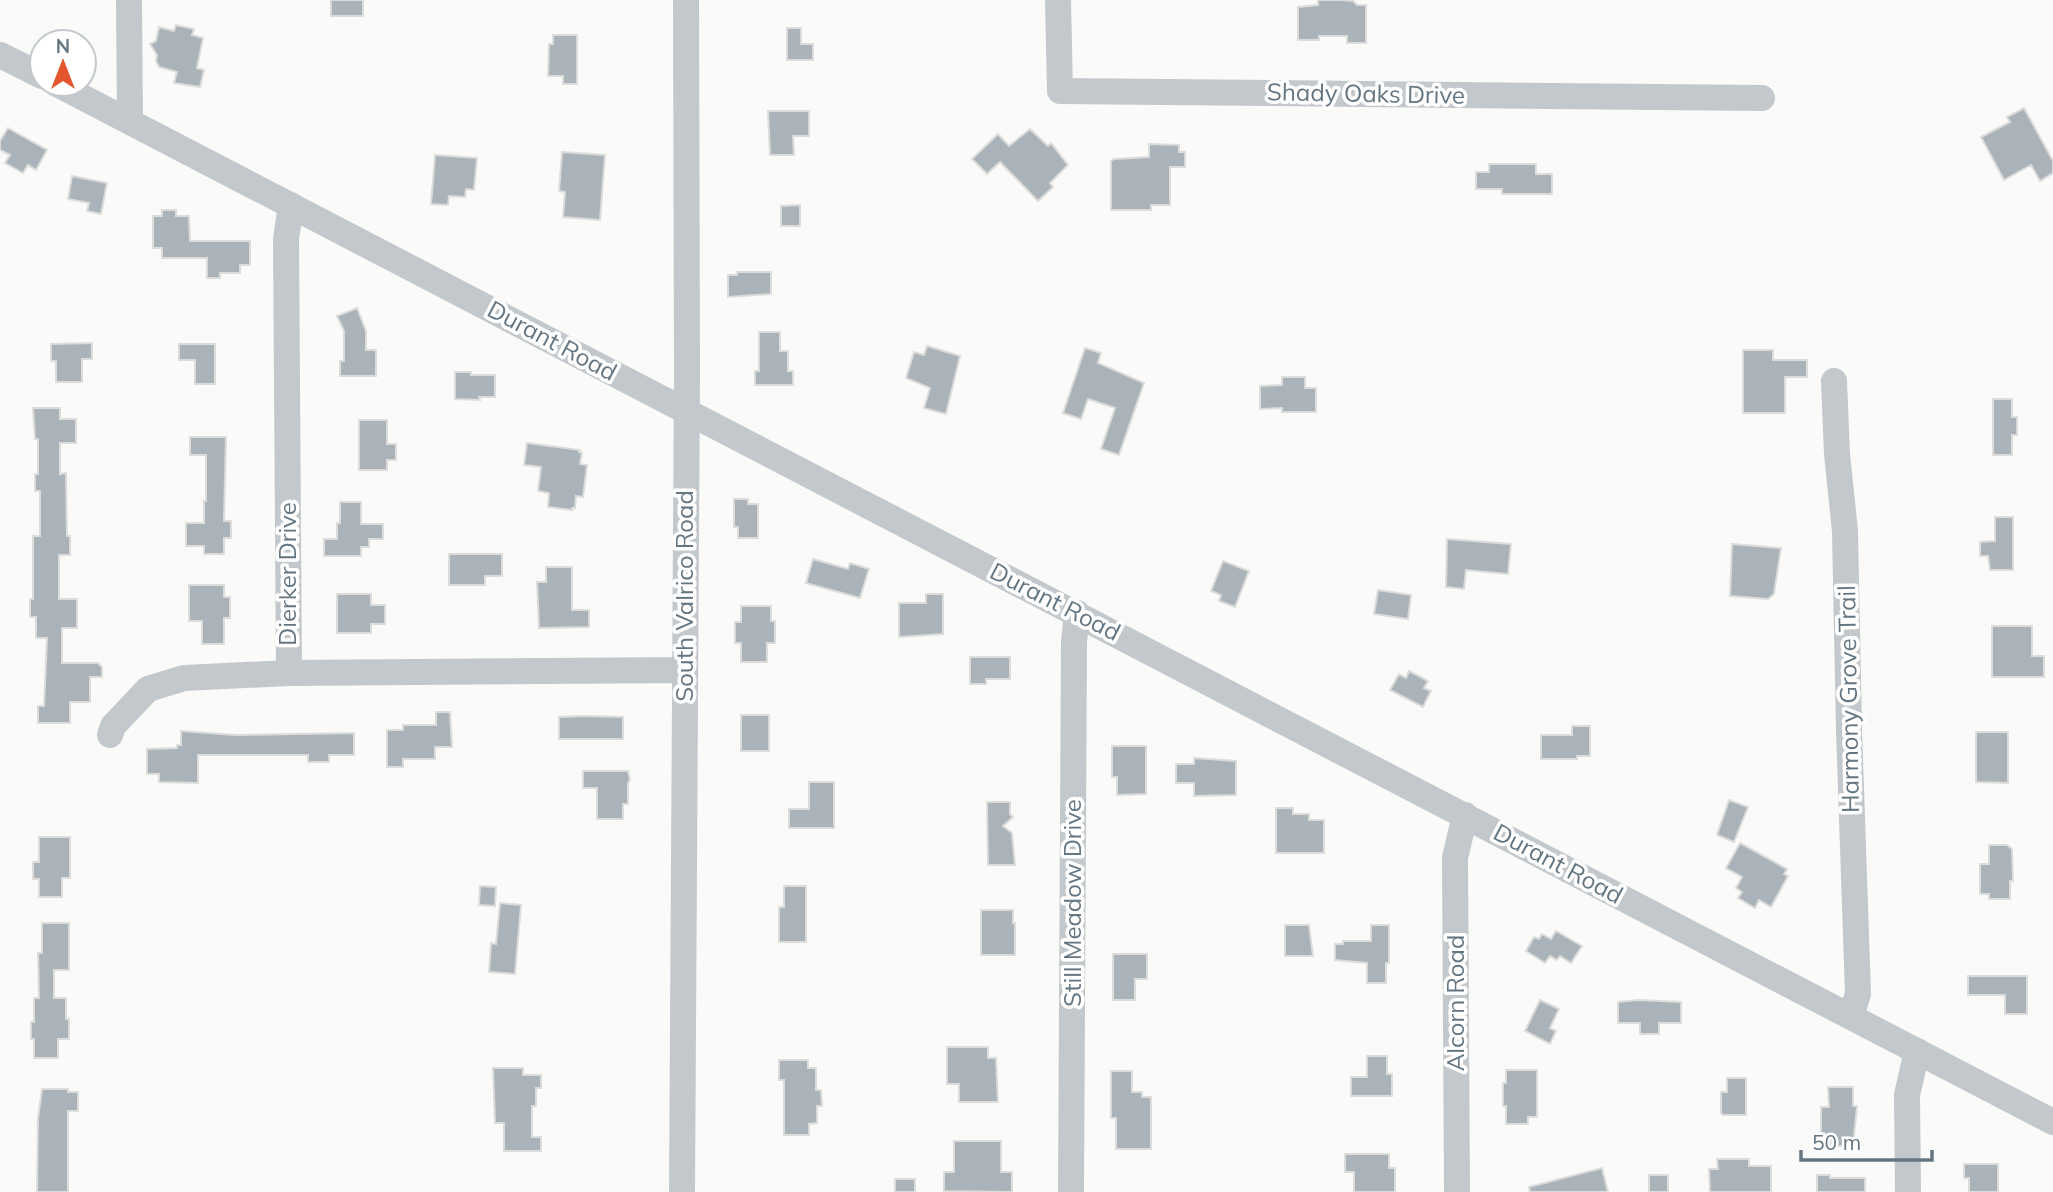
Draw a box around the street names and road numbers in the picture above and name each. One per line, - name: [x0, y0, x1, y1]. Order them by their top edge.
- street label: Shady Oaks Drive: [1267, 76, 1465, 110]
- street label: Durant Road: [483, 293, 622, 387]
- street label: South Valrico Road: [669, 490, 699, 702]
- street label: Dierker Drive: [272, 502, 302, 646]
- street label: Durant Road: [985, 555, 1126, 647]
- street label: Harmony Grove Trail: [1831, 585, 1865, 813]
- street label: Still Meadow Drive: [1057, 799, 1087, 1007]
- street label: Durant Road: [1489, 816, 1628, 910]
- street label: Alcorn Road: [1440, 935, 1470, 1071]

